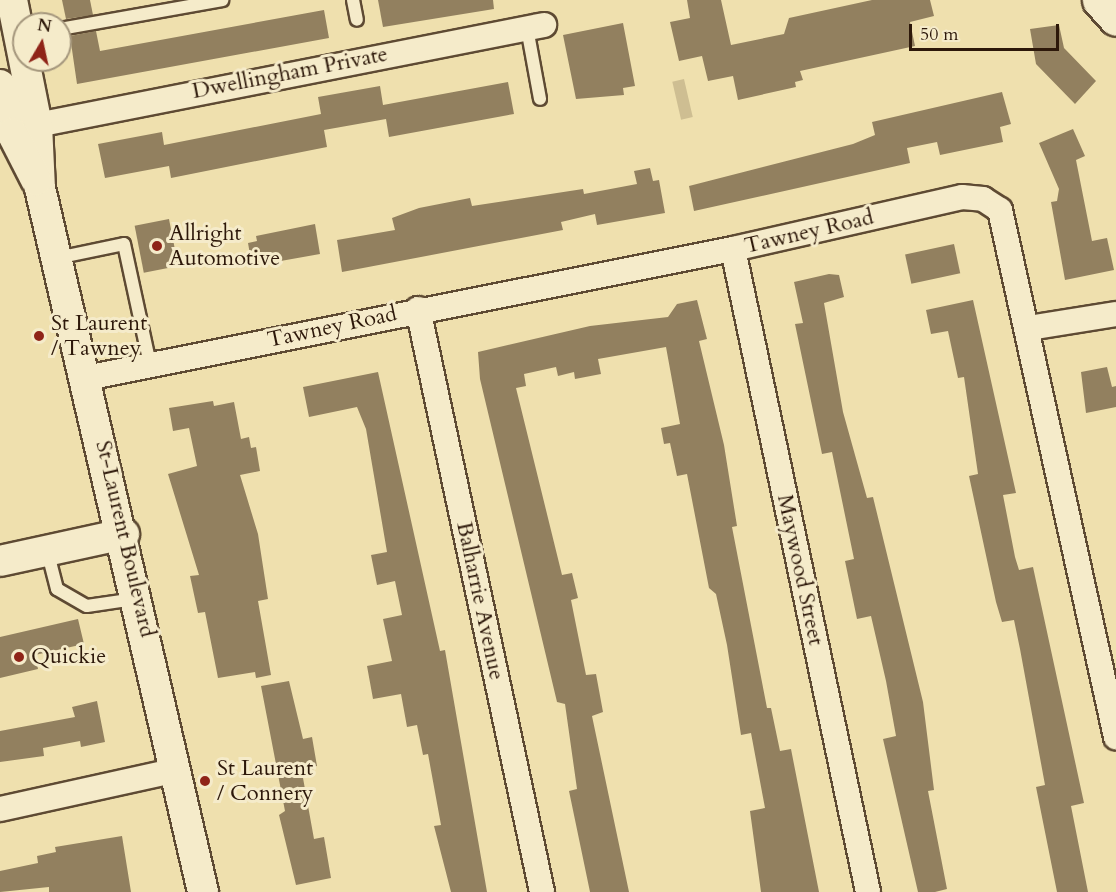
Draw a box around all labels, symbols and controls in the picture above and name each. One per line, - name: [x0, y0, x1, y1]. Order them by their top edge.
- north arrow: [12, 12, 72, 72]
- scale bar: [912, 12, 1062, 50]
- text: N: [36, 14, 53, 38]
- text: 50 m: [920, 22, 959, 47]
- street label: Dwellingham Private: [190, 41, 390, 105]
- street label: Tawney Road: [742, 204, 876, 260]
- place label: Allright Automotive: [169, 220, 280, 272]
- marker: Allright Automotive: [150, 239, 164, 253]
- street label: Tawney Road: [265, 300, 399, 354]
- place label: St Laurent / Tawney: [51, 310, 147, 362]
- marker: St Laurent / Tawney: [32, 329, 46, 343]
- street label: St-Laurent Boulevard: [90, 438, 160, 640]
- street label: Maywood Street: [771, 492, 829, 648]
- street label: Balharrie Avenue: [450, 519, 510, 683]
- place label: Quickie: [31, 644, 106, 670]
- marker: Quickie: [12, 650, 26, 664]
- place label: St Laurent / Connery: [217, 755, 313, 806]
- marker: St Laurent / Connery: [198, 774, 212, 788]

